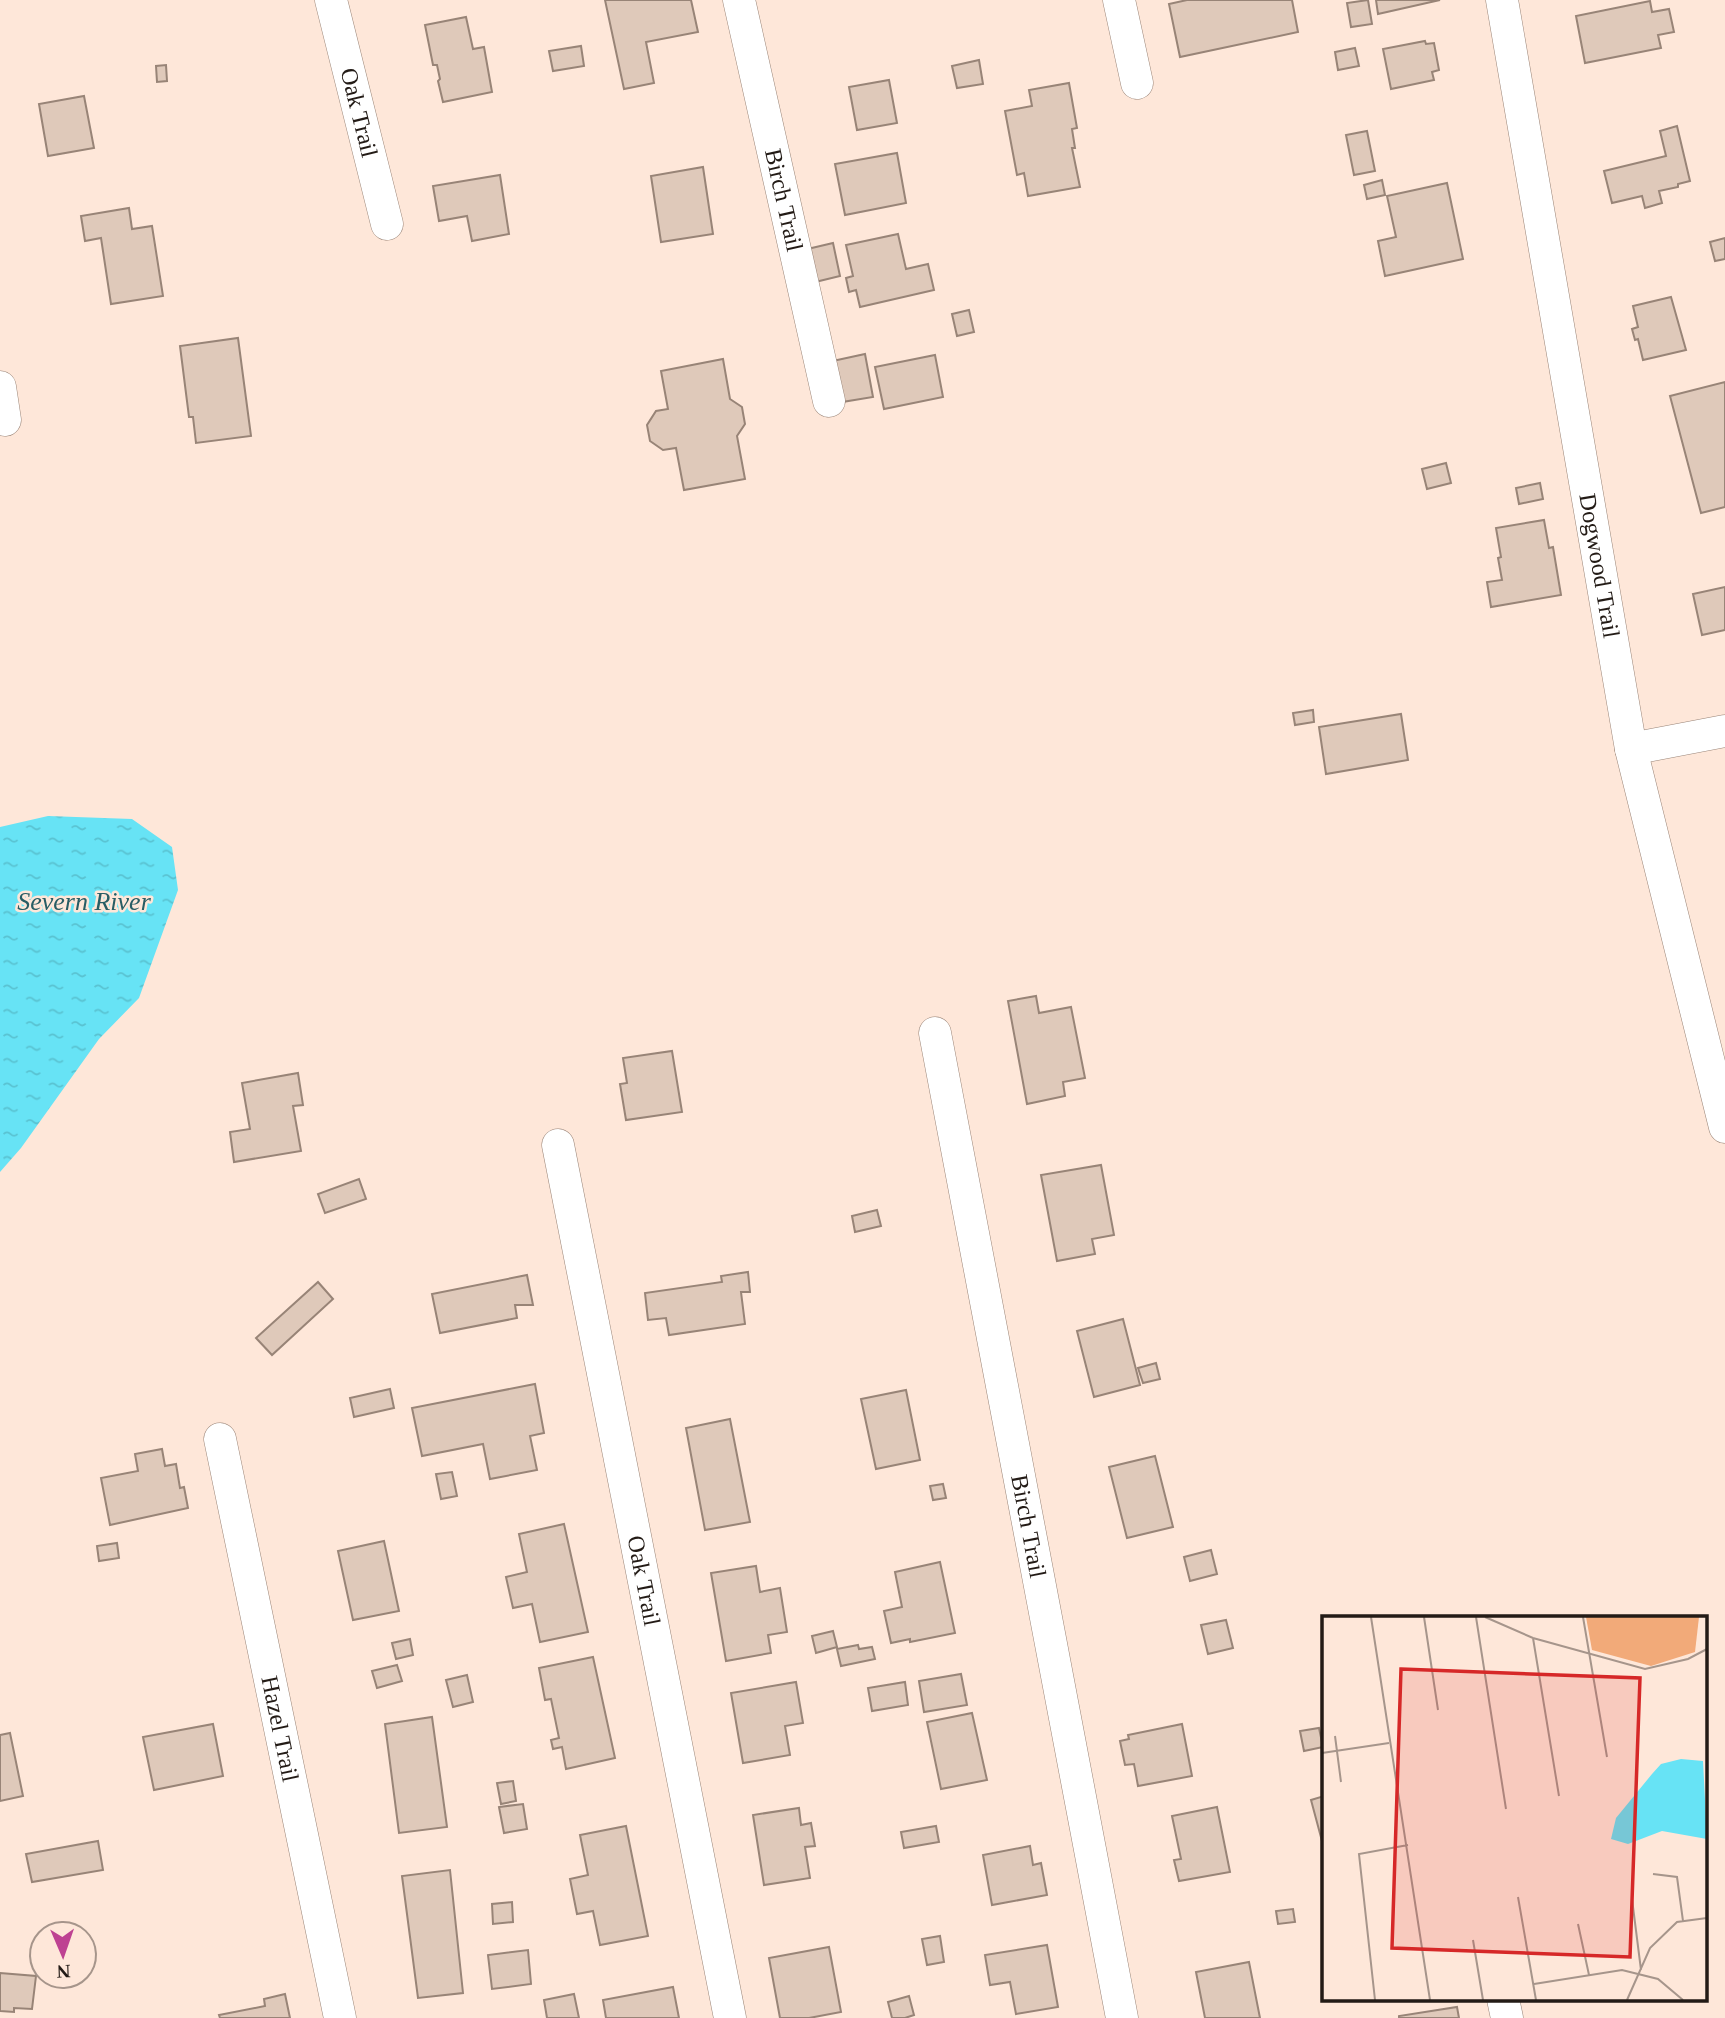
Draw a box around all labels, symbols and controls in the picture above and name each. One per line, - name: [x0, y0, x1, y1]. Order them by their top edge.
- street label: Oak Trail: [335, 65, 383, 160]
- street label: Birch Trail: [760, 146, 808, 254]
- street label: Dogwood Trail: [1574, 491, 1625, 640]
- water label: Severn River: [17, 887, 152, 916]
- street label: Birch Trail: [1006, 1472, 1051, 1580]
- street label: Oak Trail: [622, 1533, 665, 1628]
- inset map: [1322, 1616, 1708, 2000]
- street label: Hazel Trail: [256, 1674, 304, 1784]
- north arrow: [28, 1920, 98, 1990]
- text: N: [56, 1961, 71, 1982]

